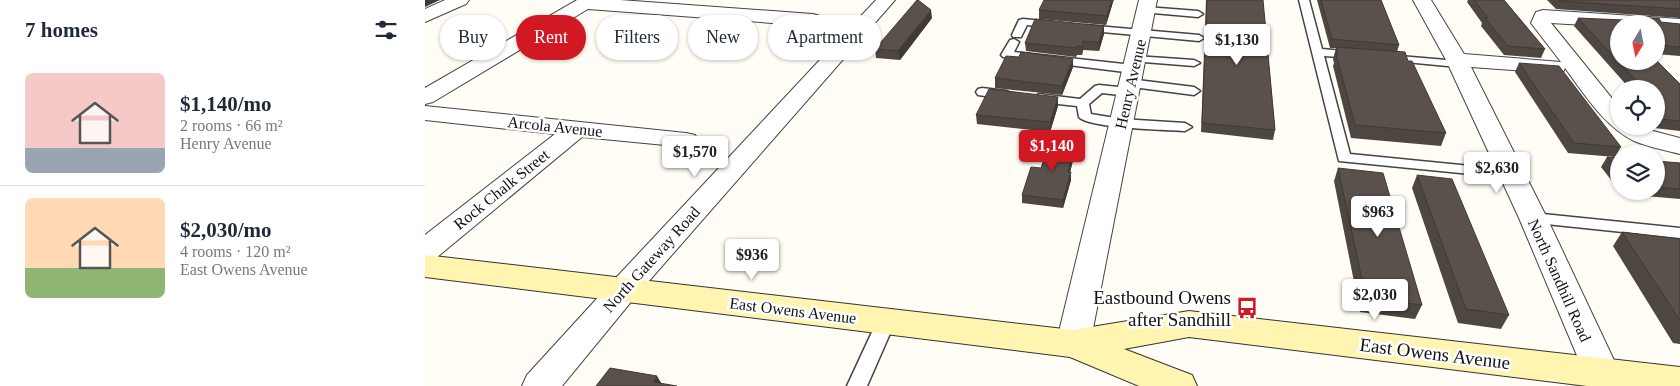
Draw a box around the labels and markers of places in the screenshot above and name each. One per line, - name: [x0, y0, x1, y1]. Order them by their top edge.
- pin: $1,130: [1196, 23, 1278, 66]
- pin: $1,140: [1011, 130, 1093, 172]
- pin: $1,570: [654, 136, 736, 178]
- pin: $2,630: [1456, 152, 1538, 194]
- pin: $963: [1348, 196, 1408, 238]
- pin: $936: [722, 238, 782, 281]
- pin: $2,030: [1334, 278, 1416, 321]
- place label: Eastbound Owens after Sandhill: [1093, 287, 1231, 330]
- bus stop icon: Eastbound Owens after Sandhill: [1234, 295, 1260, 321]

